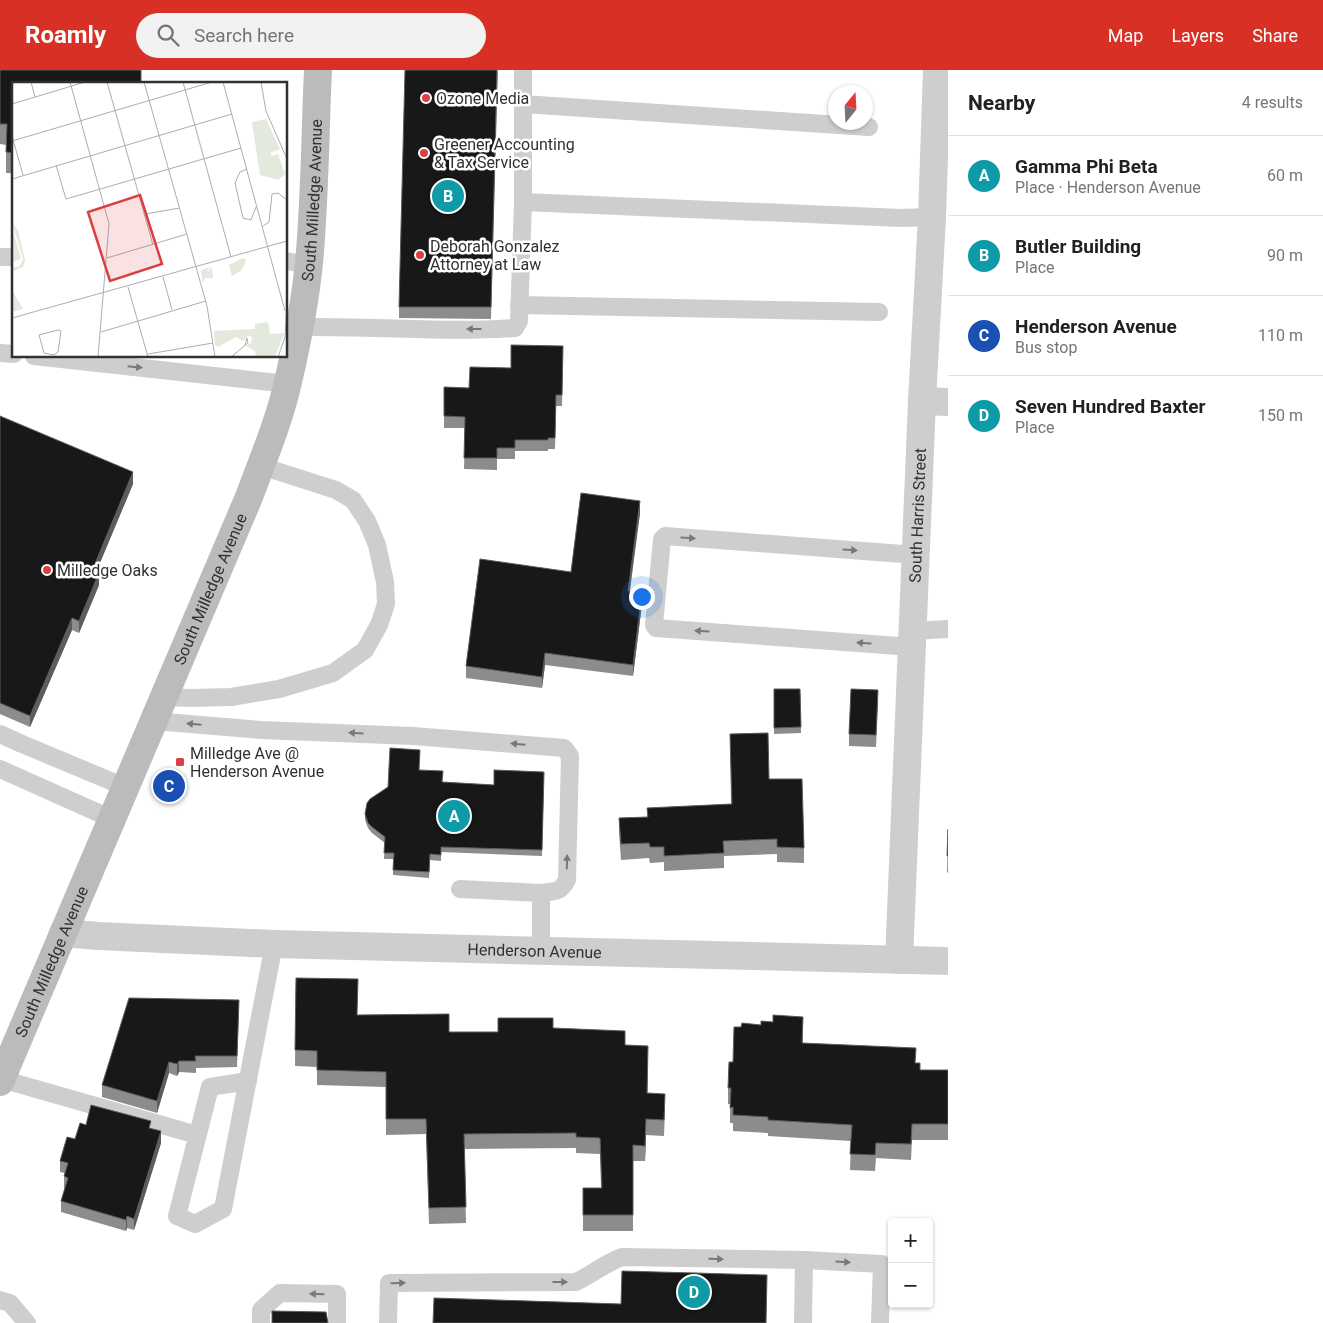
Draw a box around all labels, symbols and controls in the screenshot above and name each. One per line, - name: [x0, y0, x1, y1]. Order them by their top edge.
- search box: [136, 13, 486, 58]
- text: Roamly: [25, 21, 106, 49]
- icon: search: [154, 21, 182, 49]
- text: Search here: [194, 24, 294, 47]
- text: Map: [1108, 25, 1143, 46]
- text: Layers: [1171, 25, 1224, 46]
- text: Share: [1252, 25, 1298, 46]
- inset map: [12, 82, 288, 358]
- north arrow: [828, 85, 873, 130]
- place label: Ozone Media: [436, 89, 529, 108]
- text: Nearby: [968, 91, 1035, 115]
- marker: Ozone Media: [420, 92, 432, 104]
- text: 4 results: [1242, 93, 1303, 112]
- street label: South Milledge Avenue: [298, 119, 326, 283]
- place label: Greener Accounting & Tax Service: [434, 135, 575, 172]
- marker: Greener Accounting & Tax Service: [418, 147, 430, 159]
- text: Gamma Phi Beta: [1015, 155, 1158, 178]
- text: A: [979, 166, 989, 185]
- text: 60 m: [1267, 166, 1303, 185]
- pin: B: [432, 177, 464, 215]
- text: Place · Henderson Avenue: [1015, 178, 1201, 197]
- text: Butler Building: [1015, 235, 1141, 258]
- place label: Deborah Gonzalez Attorney at Law: [430, 237, 560, 274]
- text: B: [979, 246, 989, 265]
- text: 90 m: [1267, 246, 1303, 265]
- marker: Deborah Gonzalez Attorney at Law: [414, 249, 426, 261]
- text: Place: [1015, 258, 1055, 277]
- text: Henderson Avenue: [1015, 315, 1177, 338]
- one-way arrow: [466, 325, 482, 333]
- text: C: [979, 326, 989, 345]
- text: 110 m: [1258, 326, 1303, 345]
- text: Bus stop: [1015, 338, 1077, 357]
- one-way arrow: [127, 363, 143, 371]
- text: Seven Hundred Baxter: [1015, 395, 1205, 418]
- text: D: [979, 406, 989, 425]
- text: 150 m: [1258, 406, 1303, 425]
- text: Place: [1015, 418, 1055, 437]
- street label: South Harris Street: [906, 448, 930, 583]
- street label: South Milledge Avenue: [170, 511, 251, 667]
- one-way arrow: [680, 534, 696, 542]
- one-way arrow: [842, 546, 858, 554]
- place label: Milledge Oaks: [57, 561, 158, 580]
- marker: Milledge Oaks: [41, 564, 53, 576]
- your location: [629, 584, 655, 610]
- one-way arrow: [693, 627, 709, 635]
- one-way arrow: [855, 639, 871, 647]
- one-way arrow: [185, 720, 201, 728]
- one-way arrow: [348, 729, 364, 737]
- one-way arrow: [510, 740, 526, 748]
- place label: Milledge Ave @ Henderson Avenue: [190, 744, 324, 781]
- marker: Milledge Ave @ Henderson Avenue: [174, 756, 186, 768]
- pin: C: [153, 767, 185, 805]
- pin: A: [438, 797, 470, 835]
- one-way arrow: [564, 854, 572, 870]
- street label: South Milledge Avenue: [11, 883, 92, 1040]
- street label: Henderson Avenue: [467, 940, 602, 962]
- map controls: [888, 1218, 933, 1308]
- button: +: [888, 1218, 933, 1263]
- one-way arrow: [708, 1255, 724, 1263]
- one-way arrow: [835, 1259, 851, 1267]
- button: −: [888, 1263, 933, 1308]
- pin: D: [678, 1273, 710, 1311]
- one-way arrow: [552, 1278, 568, 1286]
- one-way arrow: [390, 1279, 406, 1287]
- one-way arrow: [309, 1290, 325, 1298]

